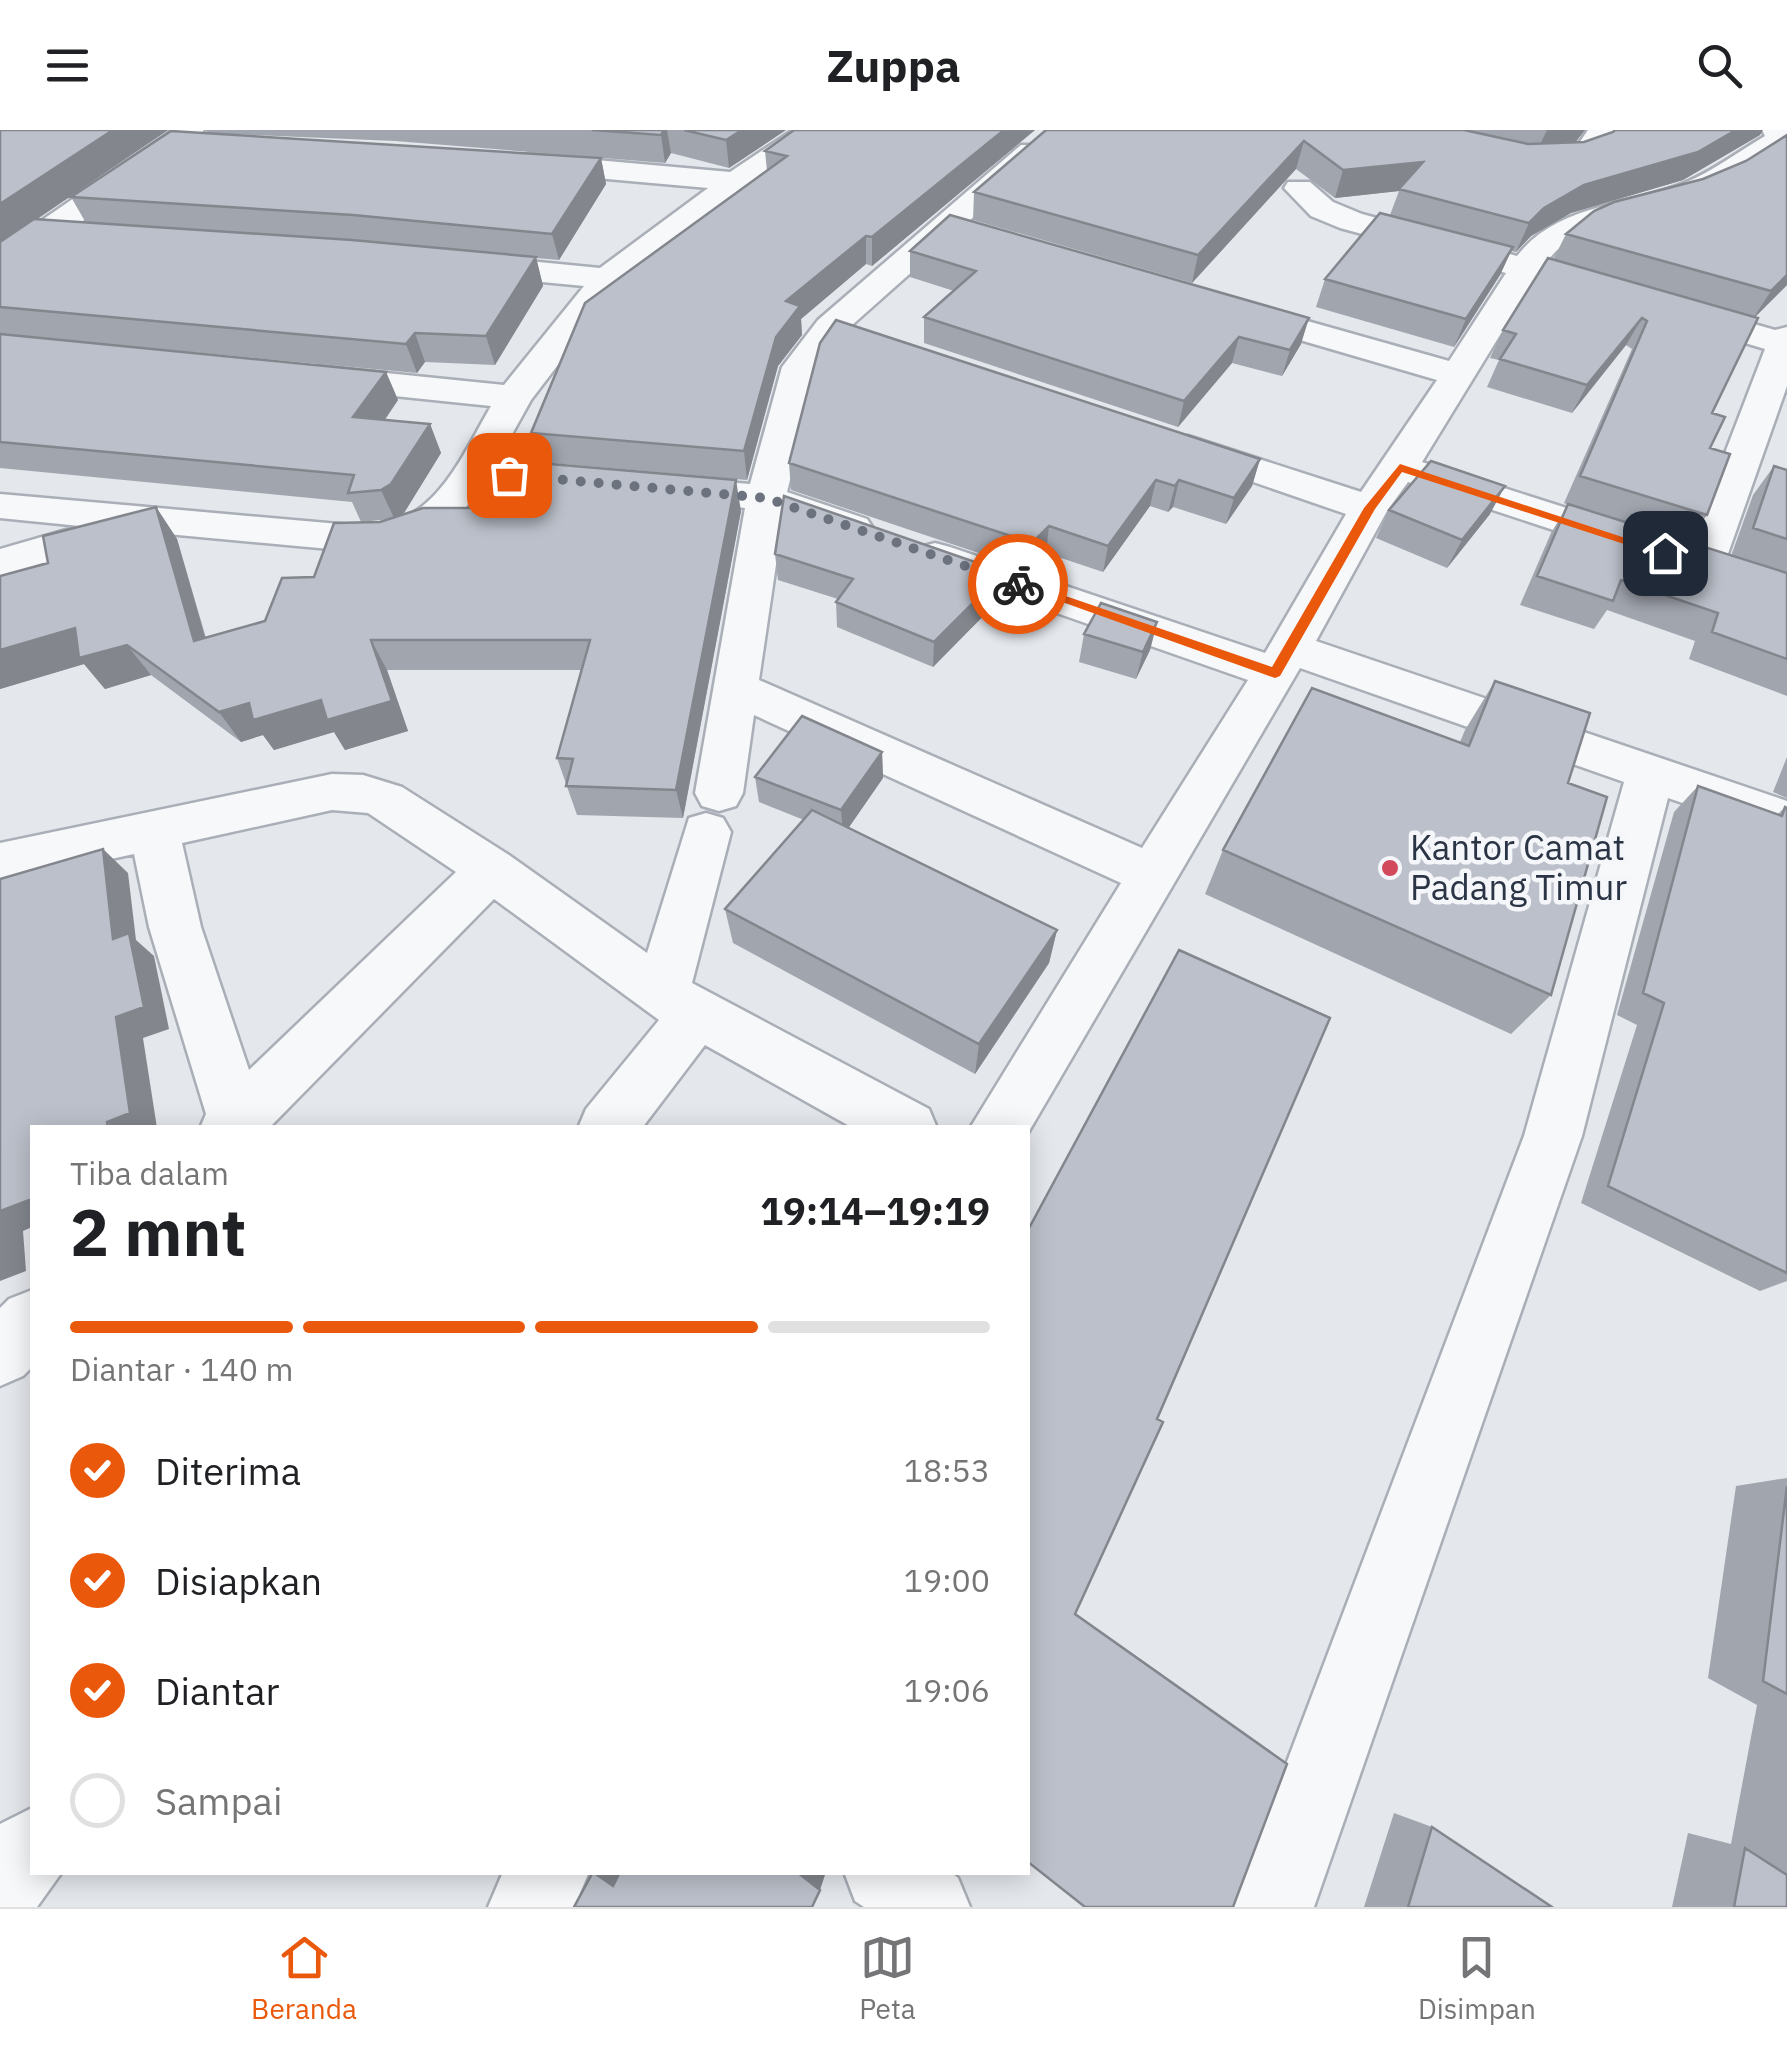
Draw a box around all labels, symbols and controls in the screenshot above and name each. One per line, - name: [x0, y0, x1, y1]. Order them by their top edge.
- text: Zuppa: [826, 36, 961, 94]
- icon: menu: [40, 38, 95, 93]
- icon: search: [1692, 38, 1747, 93]
- pin: [467, 433, 552, 518]
- icon: bag: [482, 448, 537, 503]
- pin: [1623, 511, 1708, 596]
- icon: home: [1638, 526, 1693, 581]
- courier: [968, 534, 1068, 634]
- icon: bike: [991, 557, 1046, 612]
- place label: Kantor Camat Padang Timur: [1410, 824, 1627, 910]
- marker: Kantor Camat Padang Timur: [1379, 857, 1401, 879]
- text: Tiba dalam: [70, 1152, 229, 1194]
- text: 19:14–19:19: [760, 1186, 990, 1235]
- text: 2 mnt: [70, 1189, 246, 1274]
- text: Diantar · 140 m: [70, 1348, 293, 1390]
- icon: check: [70, 1443, 125, 1498]
- text: Diterima: [155, 1446, 301, 1495]
- text: 18:53: [904, 1449, 990, 1491]
- icon: check: [70, 1553, 125, 1608]
- text: Disiapkan: [155, 1556, 322, 1605]
- text: 19:00: [904, 1559, 990, 1601]
- icon: check: [70, 1663, 125, 1718]
- text: Diantar: [155, 1666, 279, 1715]
- text: 19:06: [904, 1669, 990, 1711]
- text: Sampai: [155, 1776, 282, 1825]
- tab: Beranda: [251, 1930, 357, 2027]
- tab: Peta: [859, 1930, 916, 2027]
- tab: Disimpan: [1418, 1930, 1536, 2027]

